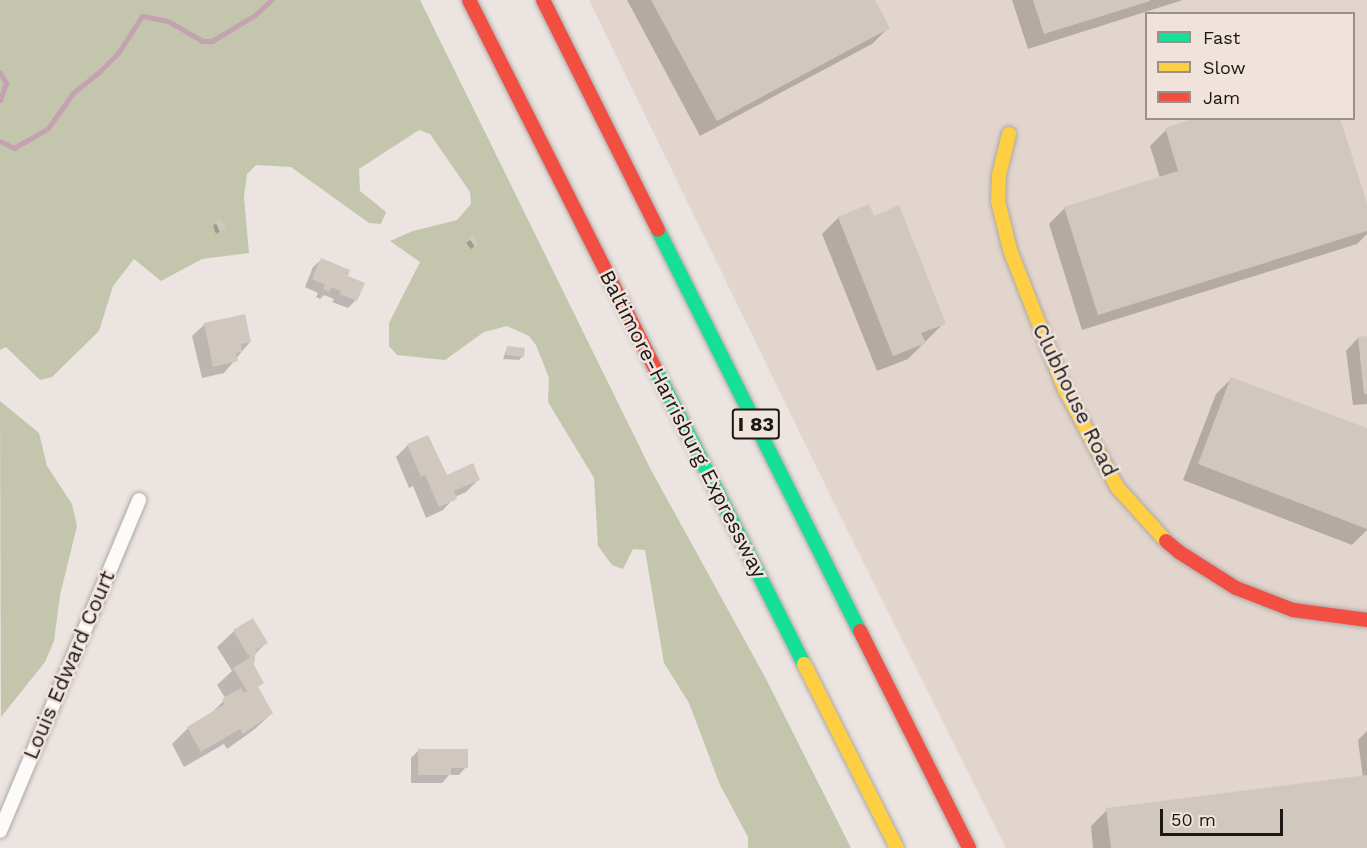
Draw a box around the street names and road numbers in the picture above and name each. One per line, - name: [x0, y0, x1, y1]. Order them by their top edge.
- street label: Baltimore-Harrisburg Expressway: [594, 266, 772, 582]
- street label: Clubhouse Road: [1027, 319, 1123, 481]
- road number: I 83: [730, 407, 782, 441]
- street label: Louis Edward Court: [18, 567, 120, 763]

